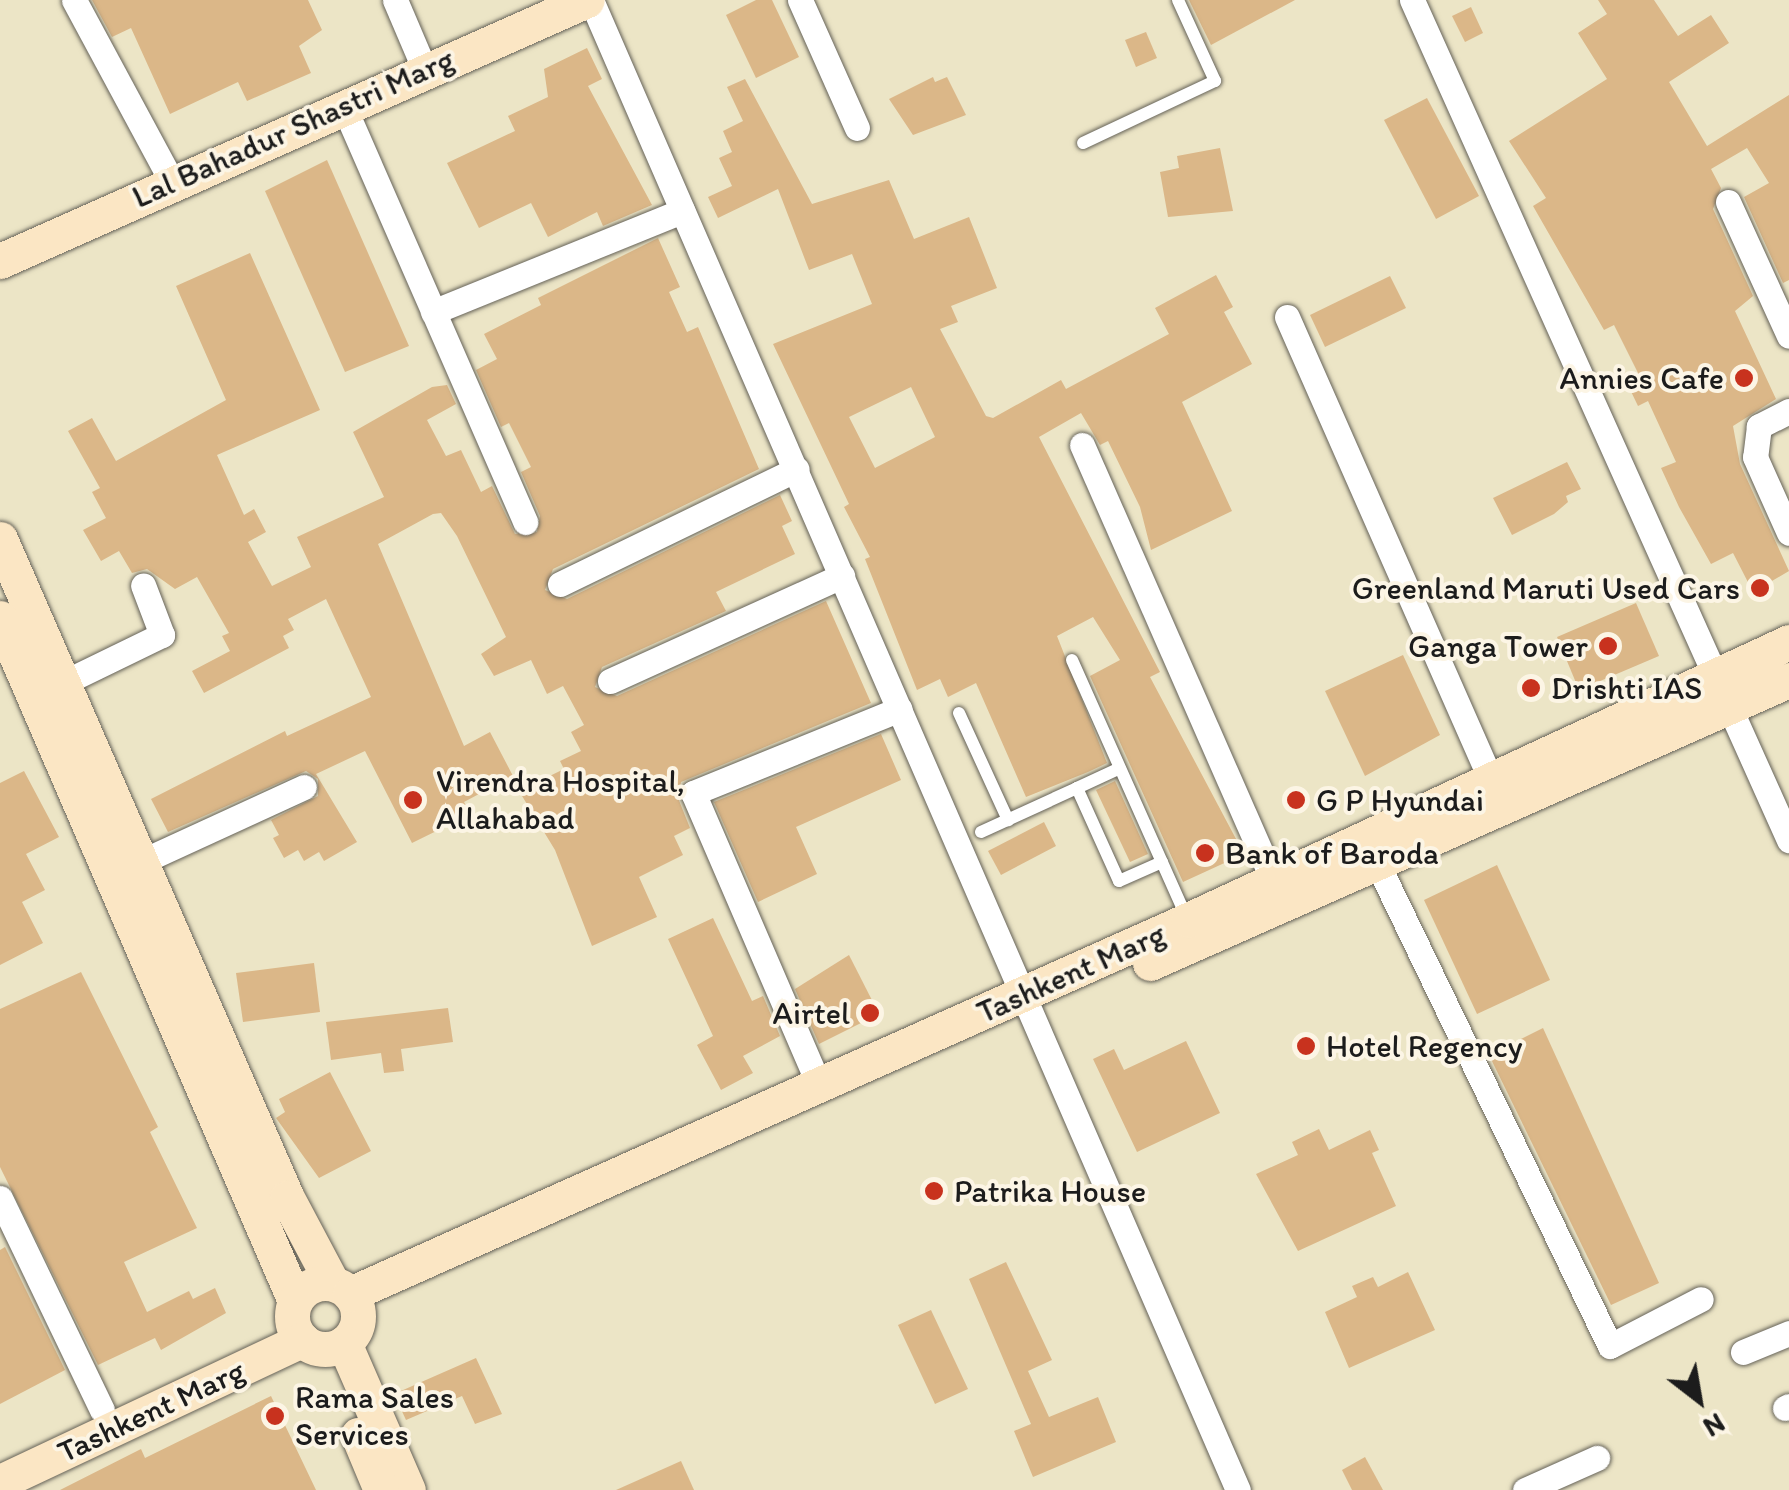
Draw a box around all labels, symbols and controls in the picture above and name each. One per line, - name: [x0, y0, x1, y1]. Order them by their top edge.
- street label: Lal Bahadur Shastri Marg: [125, 39, 461, 217]
- place label: Annies Cafe: [1559, 359, 1724, 397]
- marker: Annies Cafe: [1733, 367, 1755, 389]
- place label: Greenland Maruti Used Cars: [1351, 569, 1740, 607]
- marker: Greenland Maruti Used Cars: [1749, 577, 1771, 599]
- place label: Ganga Tower: [1412, 627, 1588, 665]
- marker: Ganga Tower: [1597, 635, 1619, 657]
- place label: Drishti IAS: [1551, 669, 1702, 707]
- marker: Drishti IAS: [1520, 677, 1542, 699]
- place label: Virendra Hospital, Allahabad: [436, 763, 684, 838]
- place label: G P Hyundai: [1316, 781, 1484, 819]
- marker: Virendra Hospital, Allahabad: [400, 787, 426, 813]
- marker: G P Hyundai: [1285, 789, 1307, 811]
- place label: Bank of Baroda: [1225, 834, 1440, 872]
- marker: Bank of Baroda: [1194, 842, 1216, 864]
- street label: Tashkent Marg: [971, 914, 1171, 1032]
- place label: Airtel: [772, 994, 850, 1032]
- marker: Airtel: [859, 1002, 881, 1024]
- place label: Hotel Regency: [1326, 1027, 1521, 1065]
- marker: Hotel Regency: [1295, 1035, 1317, 1057]
- place label: Patrika House: [954, 1172, 1146, 1210]
- marker: Patrika House: [923, 1180, 945, 1202]
- north arrow: [1649, 1350, 1749, 1450]
- street label: Tashkent Marg: [51, 1351, 251, 1471]
- place label: Rama Sales Services: [295, 1379, 454, 1454]
- marker: Rama Sales Services: [264, 1405, 286, 1427]
- text: N: [1698, 1406, 1731, 1445]

